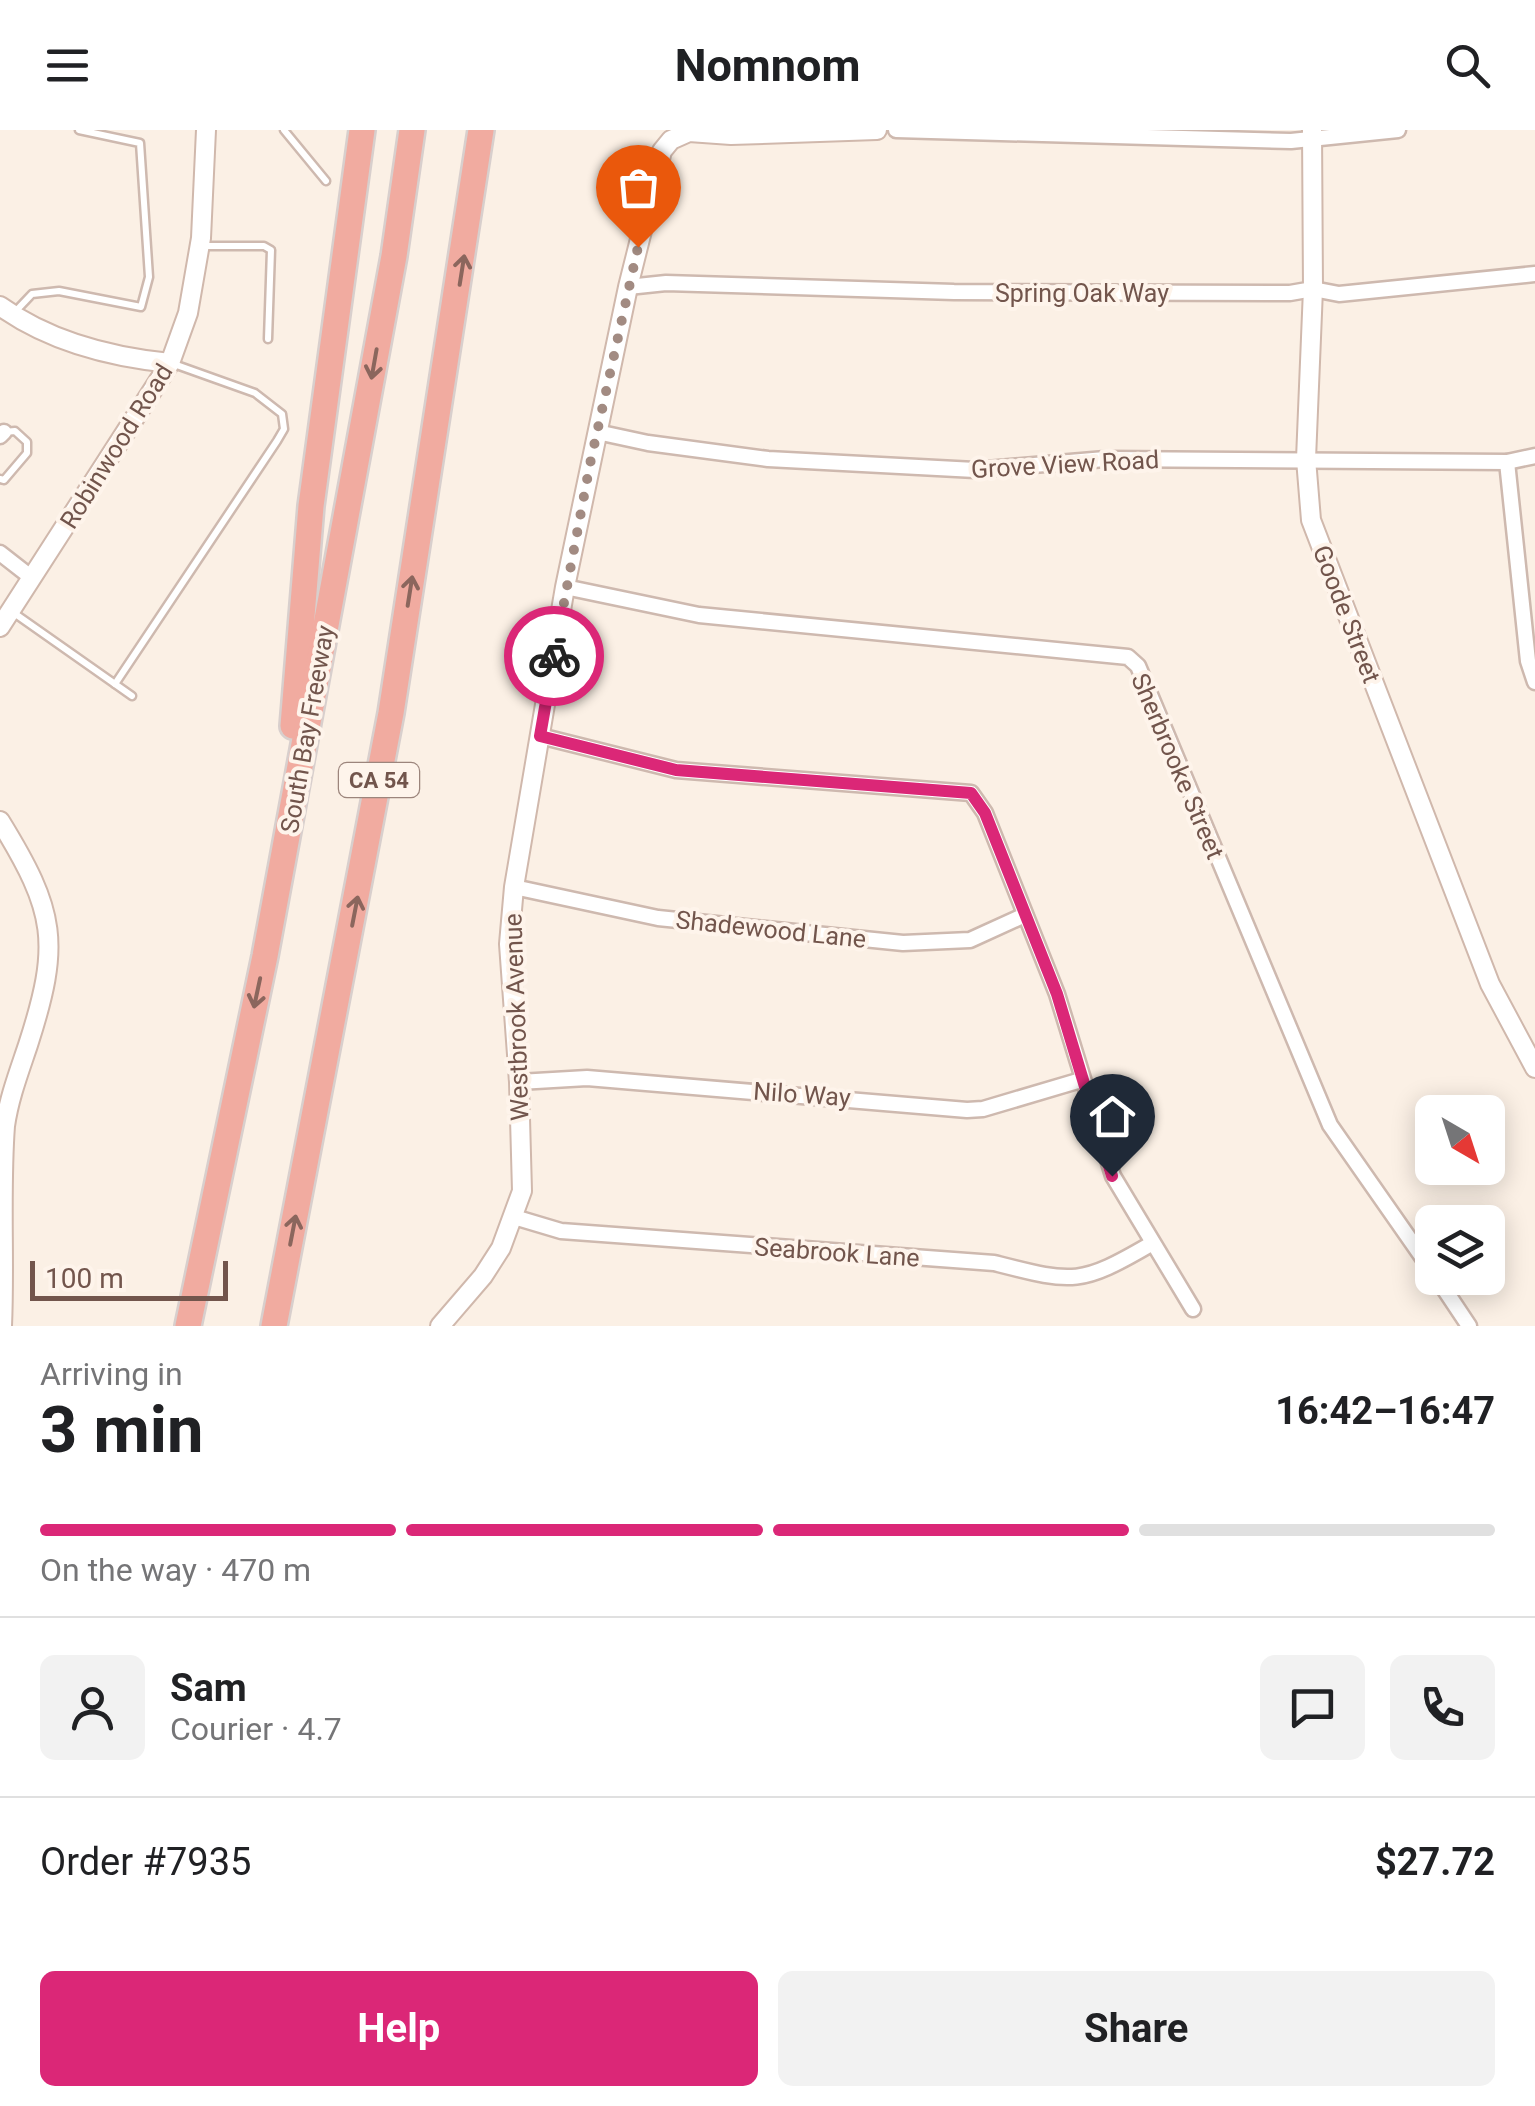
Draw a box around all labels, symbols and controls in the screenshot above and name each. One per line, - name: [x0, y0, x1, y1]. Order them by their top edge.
- icon: menu: [40, 38, 95, 93]
- icon: search: [1440, 38, 1495, 93]
- text: Nomnom: [675, 39, 860, 92]
- pin: [596, 145, 681, 248]
- icon: bag: [611, 160, 666, 215]
- one-way arrow: [453, 254, 472, 287]
- street label: Spring Oak Way: [995, 279, 1169, 308]
- one-way arrow: [364, 348, 383, 380]
- street label: Robinwood Road: [54, 359, 179, 534]
- street label: Grove View Road: [970, 445, 1160, 484]
- street label: Goode Street: [1307, 541, 1386, 687]
- one-way arrow: [401, 575, 420, 608]
- courier: [504, 606, 604, 706]
- street label: South Bay Freeway: [275, 623, 340, 835]
- icon: bike: [527, 629, 582, 684]
- street label: Sherbrooke Street: [1125, 669, 1230, 863]
- road number: CA 54: [339, 763, 419, 797]
- one-way arrow: [346, 895, 365, 928]
- street label: Shadewood Lane: [674, 905, 868, 954]
- street label: Westbrook Avenue: [498, 913, 535, 1121]
- one-way arrow: [247, 977, 266, 1009]
- pin: [1070, 1074, 1155, 1177]
- street label: Nilo Way: [752, 1077, 852, 1112]
- icon: home: [1085, 1089, 1140, 1144]
- north arrow: [1415, 1095, 1505, 1185]
- map controls: [1415, 1095, 1505, 1295]
- button: layers: [1415, 1205, 1505, 1295]
- one-way arrow: [284, 1214, 303, 1247]
- street label: Seabrook Lane: [753, 1232, 921, 1273]
- scale bar: [30, 1256, 228, 1300]
- text: 100 m: [45, 1262, 124, 1295]
- text: Arriving in: [40, 1355, 183, 1393]
- text: 16:42–16:47: [1275, 1389, 1495, 1433]
- text: 3 min: [40, 1392, 203, 1468]
- text: On the way · 470 m: [40, 1551, 311, 1589]
- button: person: [40, 1655, 145, 1760]
- button: chat: [1260, 1655, 1365, 1760]
- button: phone: [1390, 1655, 1495, 1760]
- text: Sam: [170, 1666, 247, 1710]
- text: Courier · 4.7: [170, 1710, 342, 1748]
- text: Order #7935: [40, 1840, 251, 1884]
- text: $27.72: [1375, 1840, 1495, 1884]
- button: Help: [40, 1971, 758, 2086]
- button: Share: [778, 1971, 1495, 2086]

